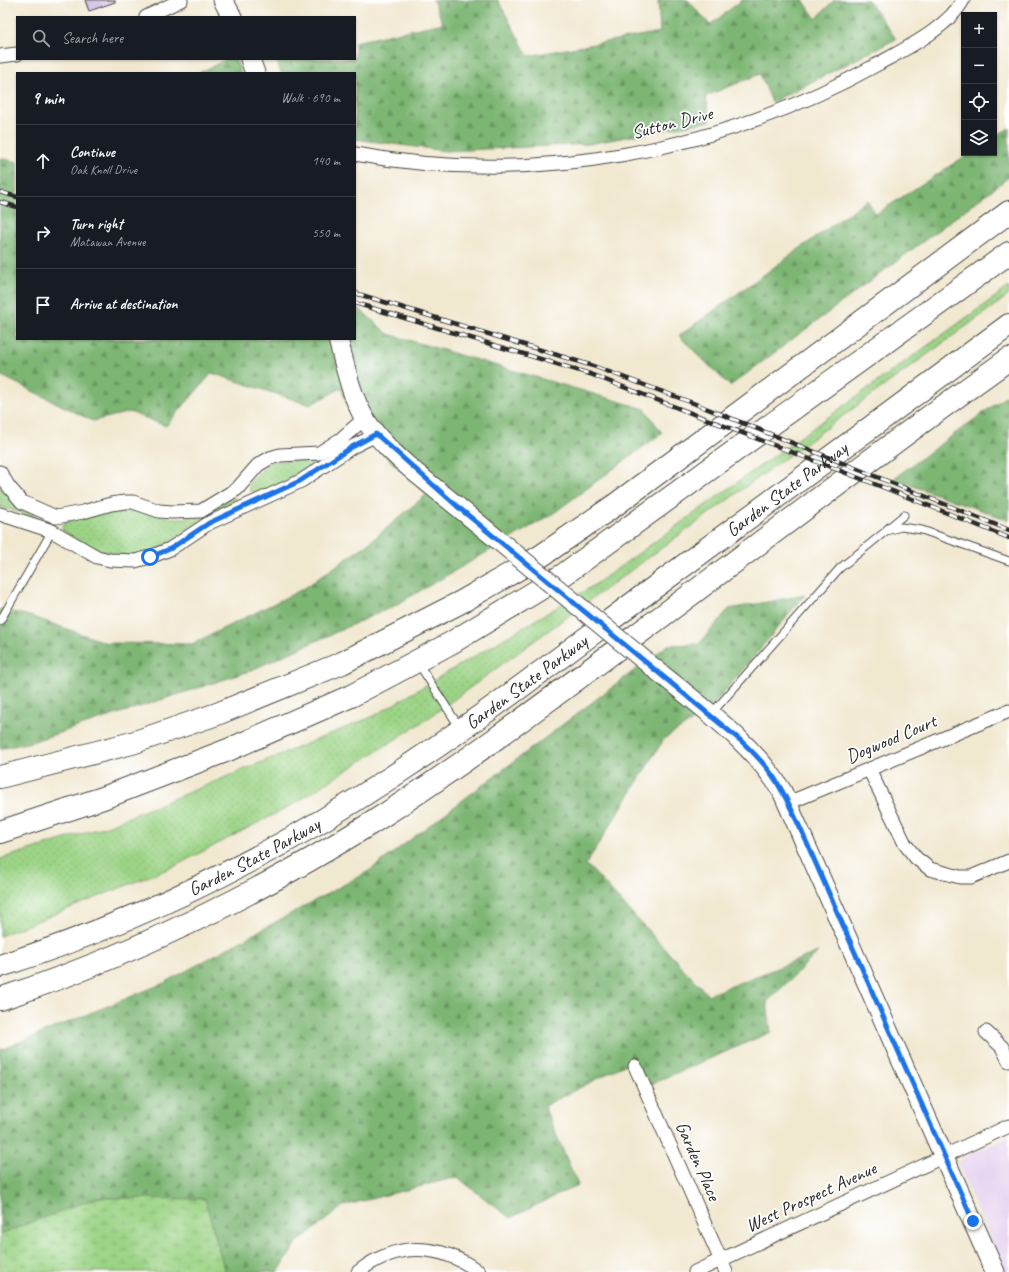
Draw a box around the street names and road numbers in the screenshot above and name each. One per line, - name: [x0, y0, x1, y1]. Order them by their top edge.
- street label: Sutton Drive: [629, 101, 717, 145]
- street label: Garden State Parkway: [721, 436, 854, 542]
- street label: Garden State Parkway: [461, 628, 593, 735]
- street label: Dogwood Court: [842, 709, 941, 769]
- street label: Garden State Parkway: [185, 812, 326, 902]
- street label: Garden Place: [670, 1118, 727, 1206]
- street label: West Prospect Avenue: [742, 1155, 882, 1238]

